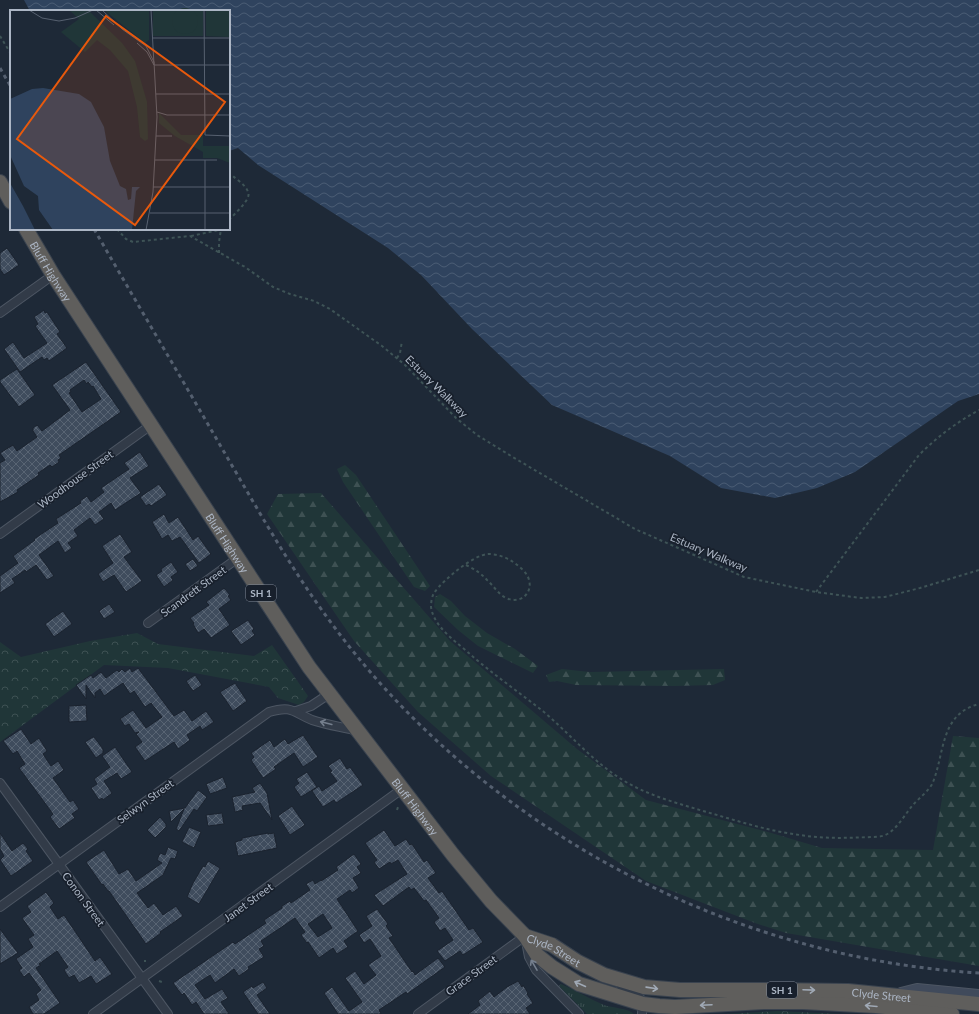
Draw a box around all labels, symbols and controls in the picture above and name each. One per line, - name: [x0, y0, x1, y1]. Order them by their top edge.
- inset map: [10, 10, 230, 230]
- street label: Bluff Highway: [28, 239, 75, 304]
- street label: Estuary Walkway: [403, 352, 471, 420]
- street label: Woodhouse Street: [35, 447, 115, 511]
- street label: Bluff Highway: [204, 511, 252, 575]
- street label: Estuary Walkway: [668, 530, 750, 574]
- street label: Scandrett Street: [158, 563, 228, 619]
- road number: SH 1: [246, 585, 276, 601]
- one-way arrow: [320, 719, 333, 727]
- street label: Bluff Highway: [390, 775, 442, 838]
- street label: Selwyn Street: [114, 776, 176, 826]
- street label: Conon Street: [60, 869, 108, 929]
- street label: Janet Street: [221, 880, 275, 924]
- street label: Clyde Street: [525, 931, 583, 969]
- street label: Grace Street: [443, 952, 499, 998]
- one-way arrow: [529, 959, 537, 971]
- one-way arrow: [574, 980, 586, 987]
- road number: SH 1: [767, 982, 797, 998]
- one-way arrow: [645, 984, 658, 992]
- street label: Clyde Street: [851, 985, 912, 1004]
- one-way arrow: [802, 986, 815, 994]
- one-way arrow: [700, 1002, 713, 1009]
- one-way arrow: [865, 1002, 878, 1009]

